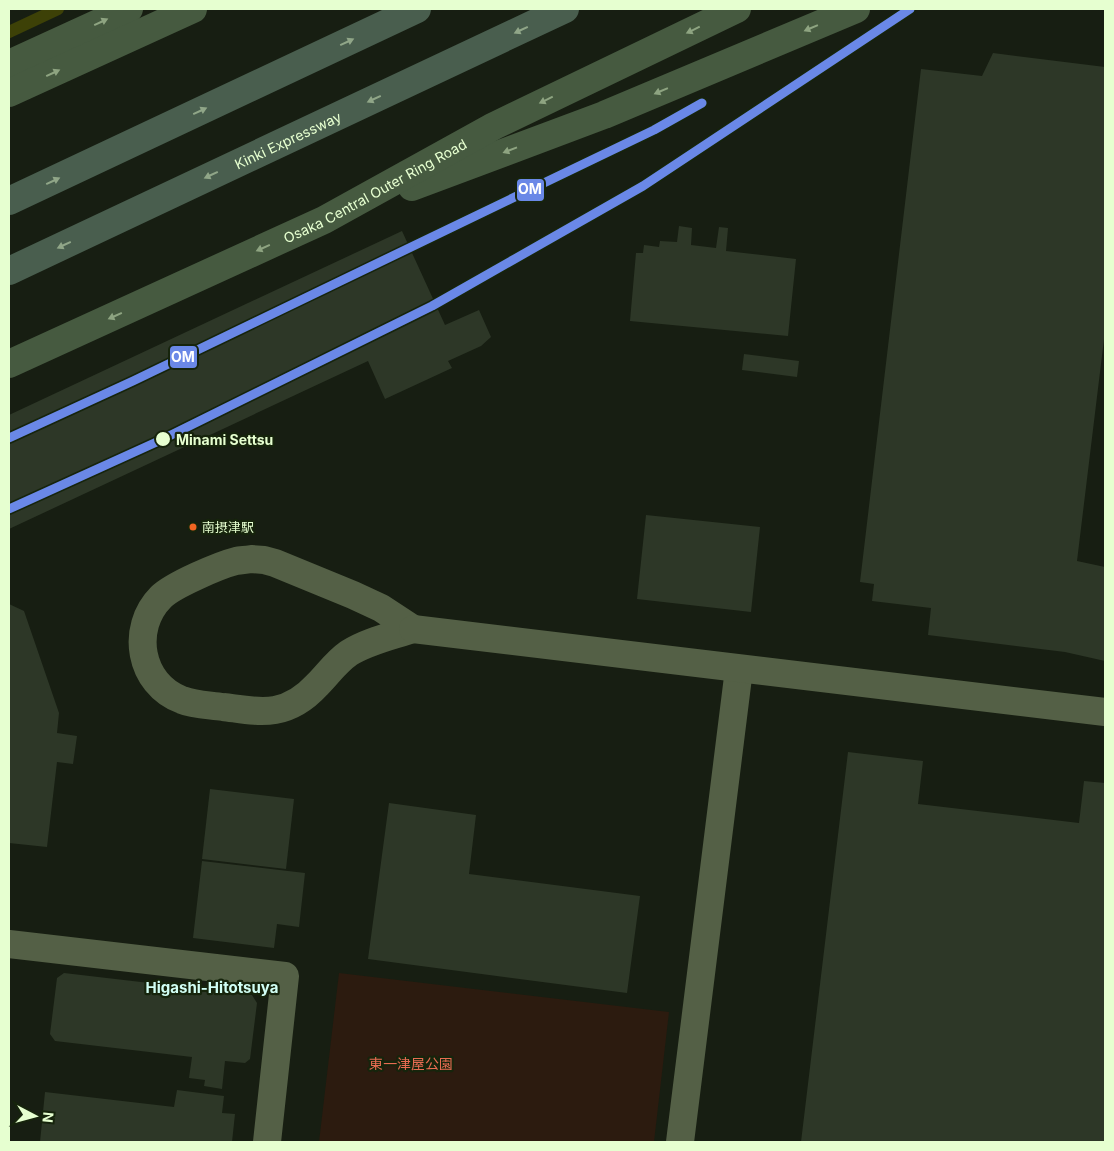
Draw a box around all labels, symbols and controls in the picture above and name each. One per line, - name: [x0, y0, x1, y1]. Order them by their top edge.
- one-way arrow: [94, 17, 108, 25]
- one-way arrow: [804, 24, 818, 32]
- one-way arrow: [514, 26, 528, 34]
- one-way arrow: [685, 26, 700, 34]
- one-way arrow: [340, 38, 354, 46]
- one-way arrow: [46, 69, 60, 77]
- one-way arrow: [654, 87, 668, 95]
- one-way arrow: [367, 95, 381, 103]
- one-way arrow: [539, 97, 553, 105]
- one-way arrow: [193, 107, 207, 115]
- street label: Kinki Expressway: [232, 107, 344, 172]
- street label: Osaka Central Outer Ring Road: [281, 135, 469, 246]
- one-way arrow: [502, 146, 517, 154]
- one-way arrow: [204, 171, 219, 180]
- one-way arrow: [46, 176, 60, 184]
- line badge: OM: [516, 178, 545, 202]
- text: OM: [518, 180, 542, 197]
- one-way arrow: [57, 240, 72, 249]
- one-way arrow: [256, 245, 270, 253]
- one-way arrow: [108, 312, 122, 320]
- line badge: OM: [169, 345, 198, 369]
- text: OM: [171, 348, 195, 365]
- marker: Minami Settsu: [154, 430, 172, 448]
- place label: Minami Settsu: [176, 431, 273, 448]
- place label: 南摂津駅: [202, 519, 254, 535]
- marker: 南摂津駅: [188, 522, 198, 532]
- district label: Higashi-Hitotsuya: [146, 978, 278, 997]
- park label: 東一津屋公園: [369, 1055, 453, 1072]
- north arrow: [10, 1091, 60, 1141]
- text: N: [39, 1111, 57, 1124]

